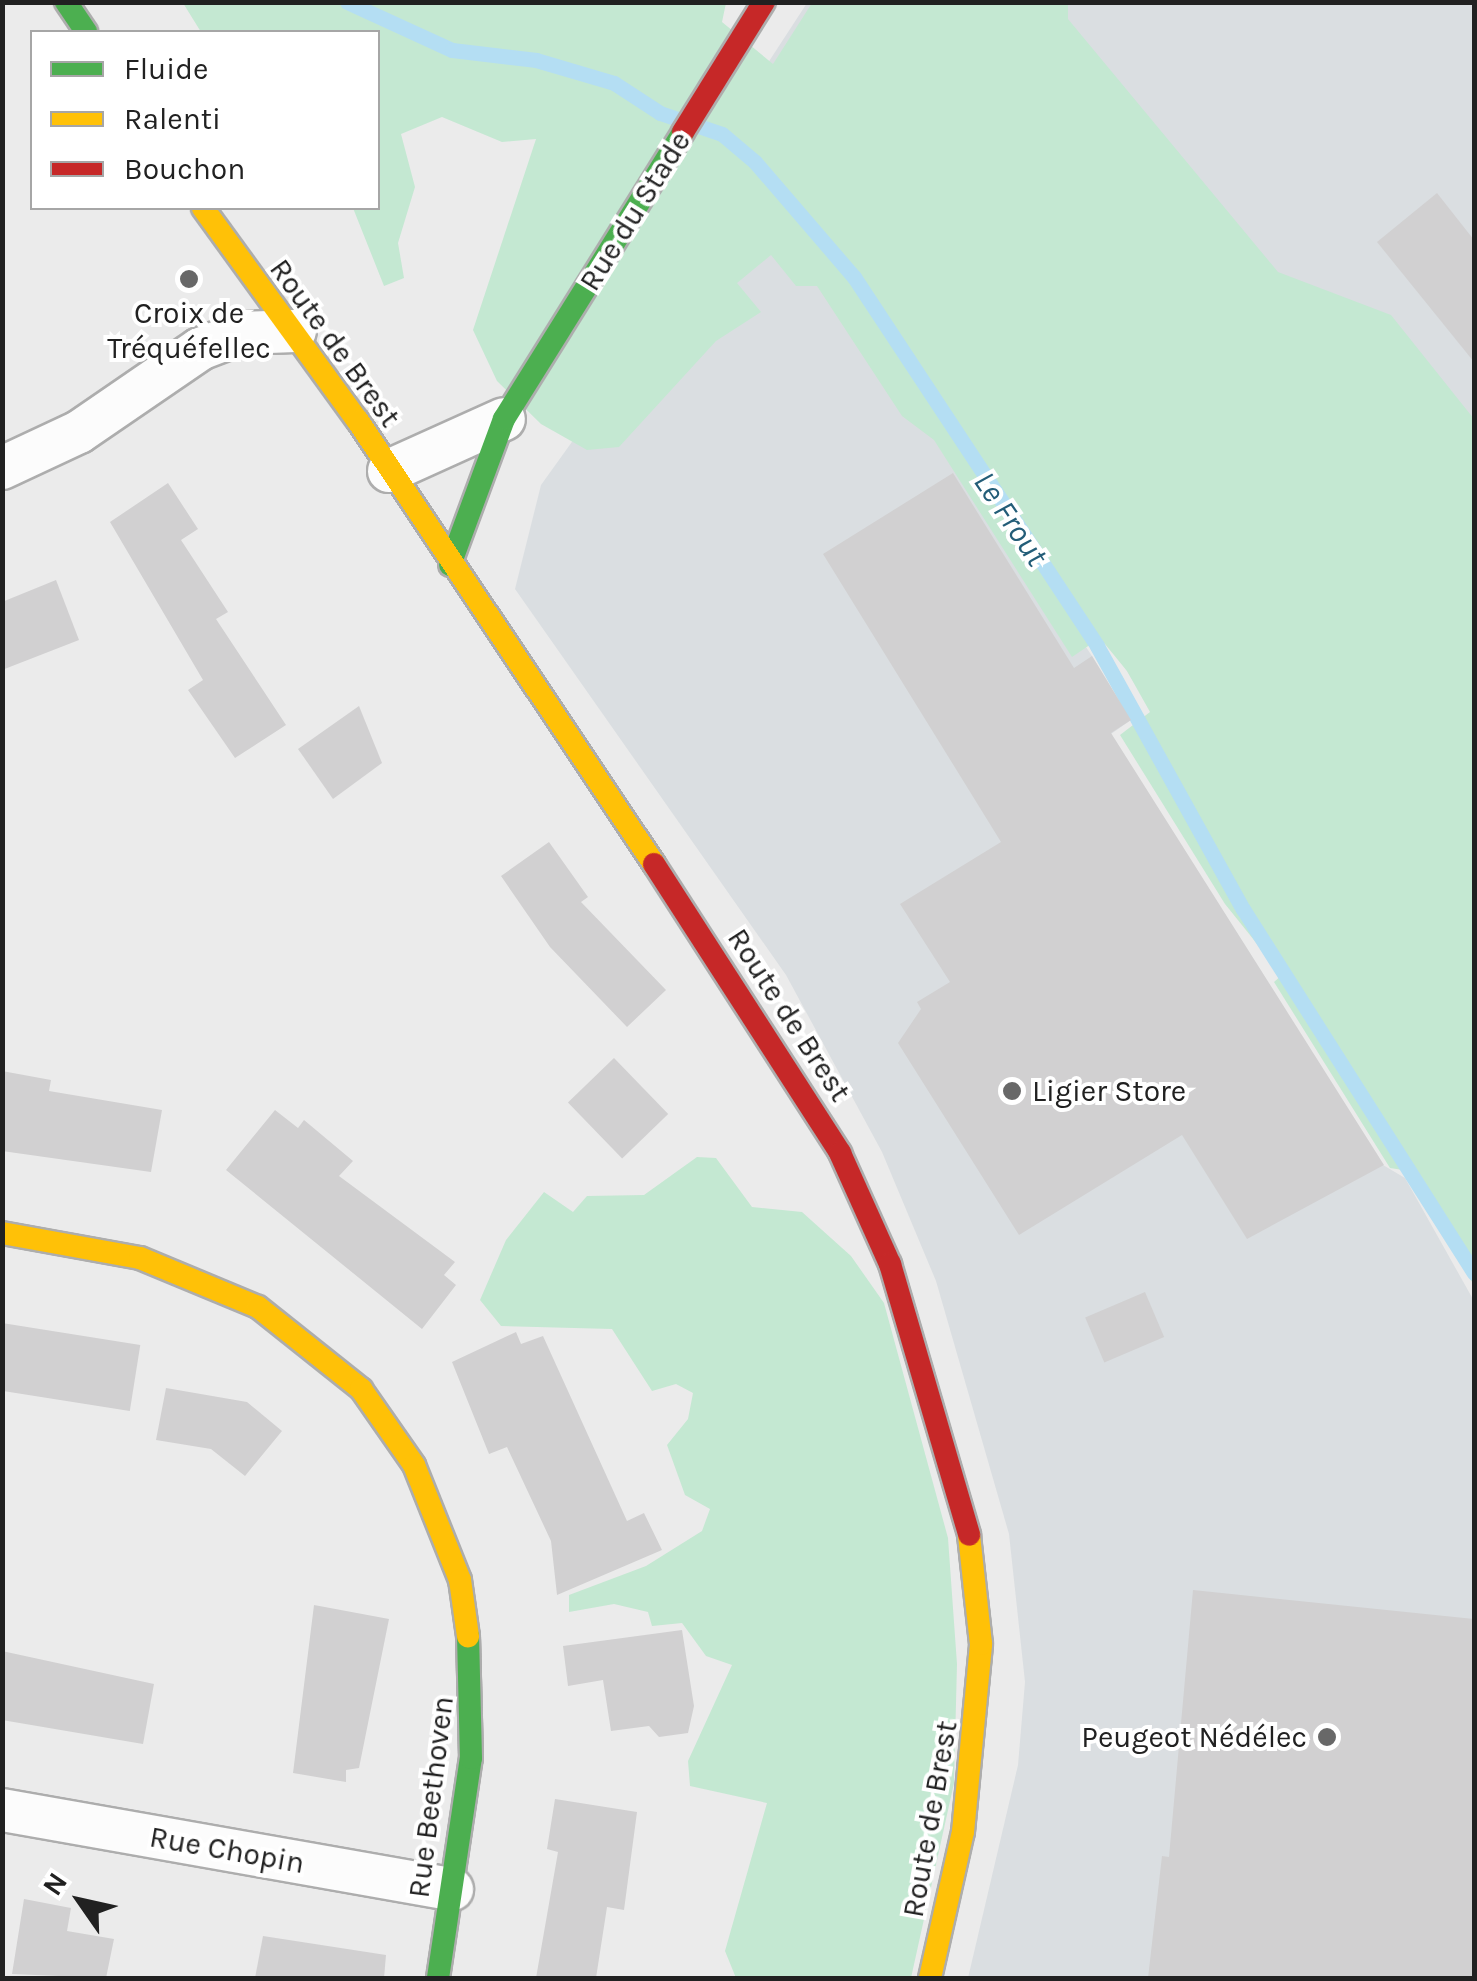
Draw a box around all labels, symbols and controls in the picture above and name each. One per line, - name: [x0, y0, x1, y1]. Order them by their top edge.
- legend: [30, 30, 380, 210]
- text: Fluide: [124, 51, 208, 87]
- text: Ralenti: [124, 101, 221, 137]
- street label: Rue du Stade: [572, 125, 698, 297]
- text: Bouchon: [124, 151, 245, 187]
- street label: Route de Brest: [262, 252, 408, 434]
- marker: Croix de Tréquéfellec: [178, 268, 200, 290]
- place label: Croix de Tréquéfellec: [107, 295, 271, 366]
- water label: Le Frout: [965, 465, 1055, 573]
- street label: Route de Brest: [720, 922, 858, 1108]
- place label: Ligier Store: [1032, 1073, 1186, 1109]
- marker: Ligier Store: [1001, 1080, 1023, 1102]
- street label: Rue Beethoven: [401, 1694, 461, 1900]
- street label: Route de Brest: [895, 1718, 965, 1920]
- place label: Peugeot Nédélec: [1081, 1719, 1307, 1755]
- marker: Peugeot Nédélec: [1316, 1726, 1338, 1748]
- street label: Rue Chopin: [147, 1819, 307, 1881]
- north arrow: [30, 1851, 130, 1951]
- text: N: [35, 1866, 74, 1902]

